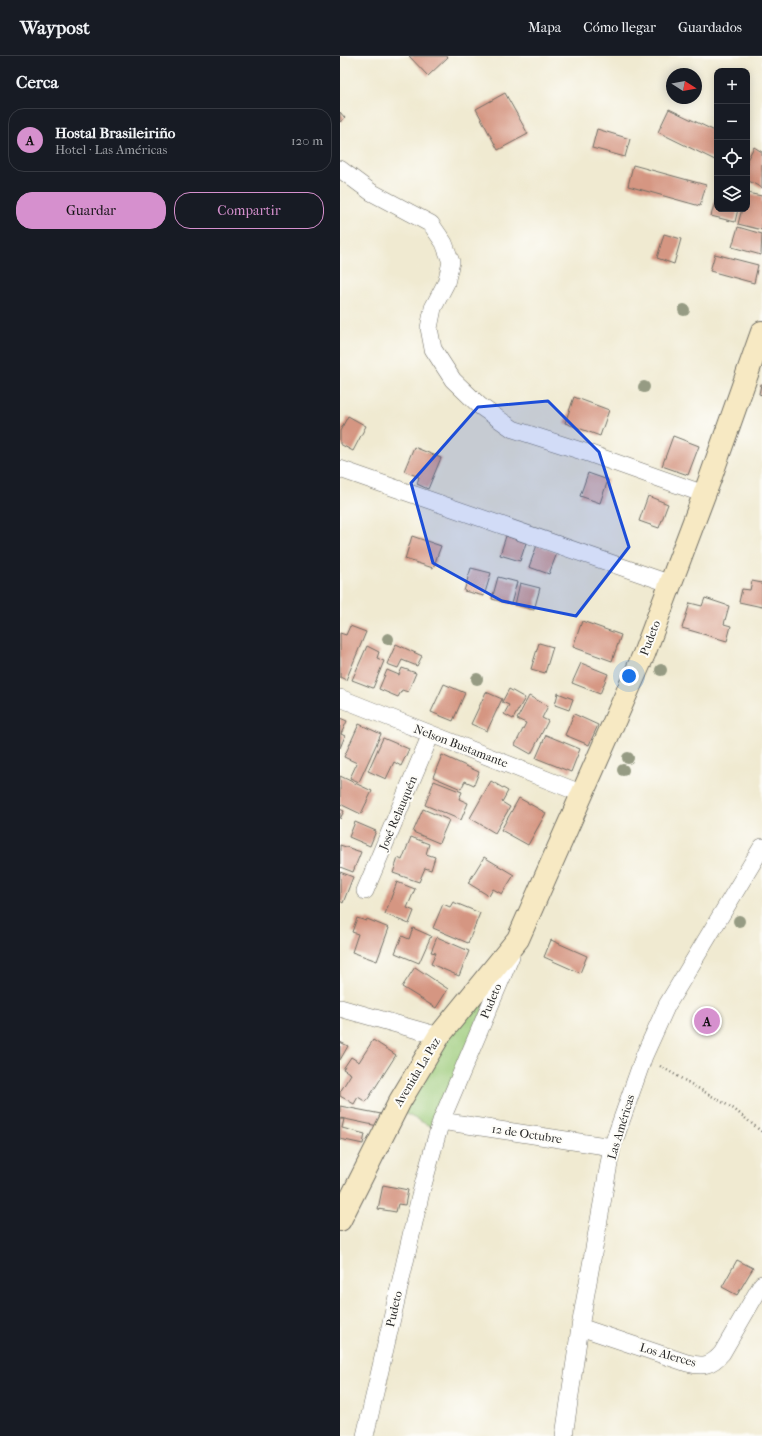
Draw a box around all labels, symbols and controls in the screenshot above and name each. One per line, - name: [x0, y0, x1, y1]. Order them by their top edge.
- text: Waypost: [20, 17, 90, 39]
- text: Mapa: [528, 19, 561, 36]
- text: Cómo llegar: [583, 19, 656, 36]
- text: Guardados: [678, 19, 742, 36]
- north arrow: [666, 68, 702, 104]
- map controls: [714, 68, 750, 212]
- button: +: [714, 68, 750, 104]
- text: Cerca: [16, 72, 58, 92]
- button: −: [714, 104, 750, 140]
- text: Hostal Brasileiriño: [55, 124, 175, 142]
- text: A: [26, 133, 34, 148]
- text: 120 m: [291, 133, 323, 148]
- button: locate: [714, 140, 750, 176]
- text: Hotel · Las Américas: [55, 142, 167, 157]
- button: layers: [714, 176, 750, 212]
- button: Guardar: [16, 192, 166, 229]
- button: Compartir: [174, 192, 324, 229]
- street label: Pudeto: [637, 618, 663, 658]
- your location: [619, 666, 639, 686]
- street label: Nelson Bustamante: [412, 722, 510, 770]
- street label: José Relauquén: [376, 774, 420, 853]
- street label: Pudeto: [477, 981, 505, 1021]
- pin: A: [694, 1006, 720, 1036]
- street label: Avenida La Paz: [390, 1035, 443, 1110]
- street label: Las Américas: [604, 1092, 638, 1161]
- street label: 12 de Octubre: [491, 1122, 563, 1146]
- street label: Pudeto: [383, 1289, 405, 1329]
- street label: Los Alerces: [638, 1340, 698, 1370]

